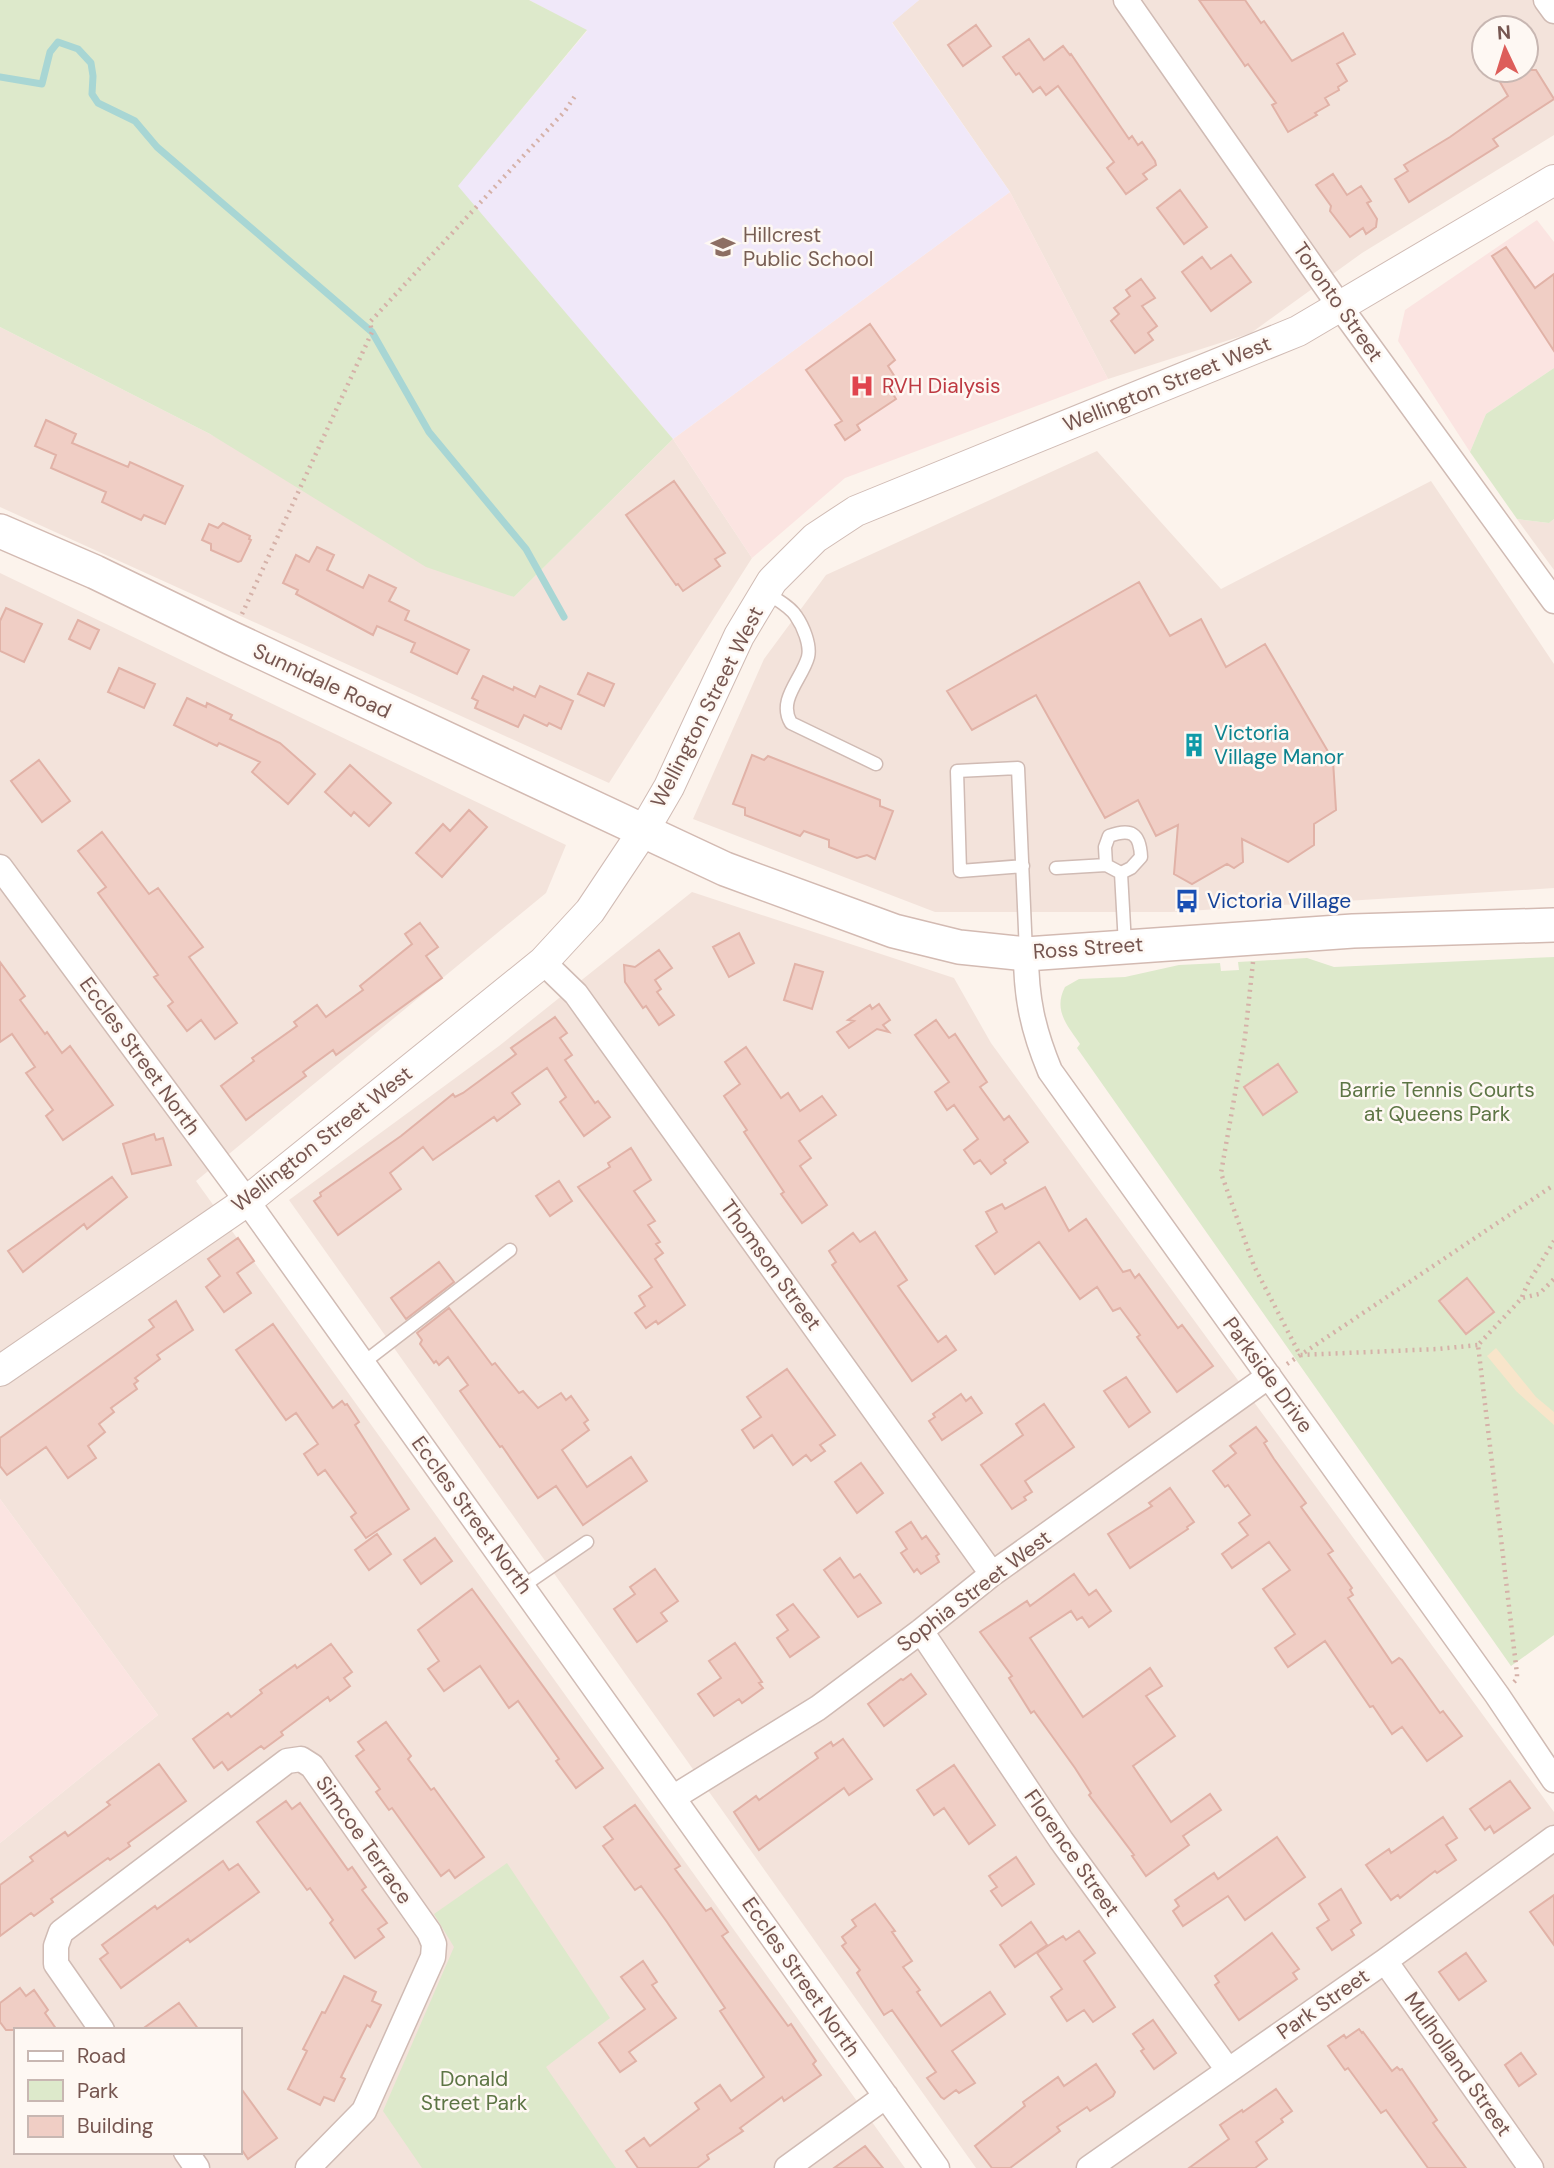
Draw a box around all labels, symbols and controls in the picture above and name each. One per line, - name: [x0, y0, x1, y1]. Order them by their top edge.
- north arrow: [1470, 14, 1540, 84]
- text: N: [1496, 20, 1512, 45]
- place label: Hillcrest Public School: [743, 221, 874, 273]
- school or university icon: Hillcrest Public School: [709, 233, 737, 261]
- street label: Toronto Street: [1286, 237, 1390, 367]
- street label: Wellington Street West: [1059, 329, 1275, 439]
- hospital icon: RVH Dialysis: [848, 372, 876, 400]
- place label: RVH Dialysis: [882, 372, 1001, 400]
- street label: Wellington Street West: [644, 602, 770, 812]
- street label: Sunnidale Road: [249, 637, 395, 725]
- place label: Victoria Village Manor: [1214, 719, 1344, 771]
- building icon: Victoria Village Manor: [1180, 731, 1208, 759]
- bus stop icon: Victoria Village: [1173, 887, 1201, 915]
- place label: Victoria Village: [1207, 887, 1351, 915]
- street label: Ross Street: [1032, 930, 1144, 966]
- street label: Eccles Street North: [73, 971, 207, 1141]
- street label: Wellington Street West: [226, 1060, 418, 1218]
- park label: Barrie Tennis Courts at Queens Park: [1339, 1076, 1535, 1128]
- street label: Thomson Street: [714, 1194, 828, 1336]
- street label: Parkside Drive: [1216, 1311, 1320, 1439]
- street label: Eccles Street North: [405, 1430, 539, 1600]
- street label: Sophia Street West: [891, 1524, 1057, 1658]
- street label: Simcoe Terrace: [309, 1770, 419, 1910]
- street label: Florence Street: [1018, 1784, 1126, 1922]
- street label: Eccles Street North: [735, 1892, 867, 2062]
- street label: Park Street: [1271, 1962, 1375, 2046]
- street label: Mulholland Street: [1398, 1986, 1518, 2142]
- legend: [14, 2028, 242, 2154]
- text: Road: [77, 2042, 126, 2070]
- park label: Donald Street Park: [421, 2065, 528, 2117]
- text: Park: [77, 2077, 119, 2105]
- text: Building: [77, 2112, 154, 2140]

